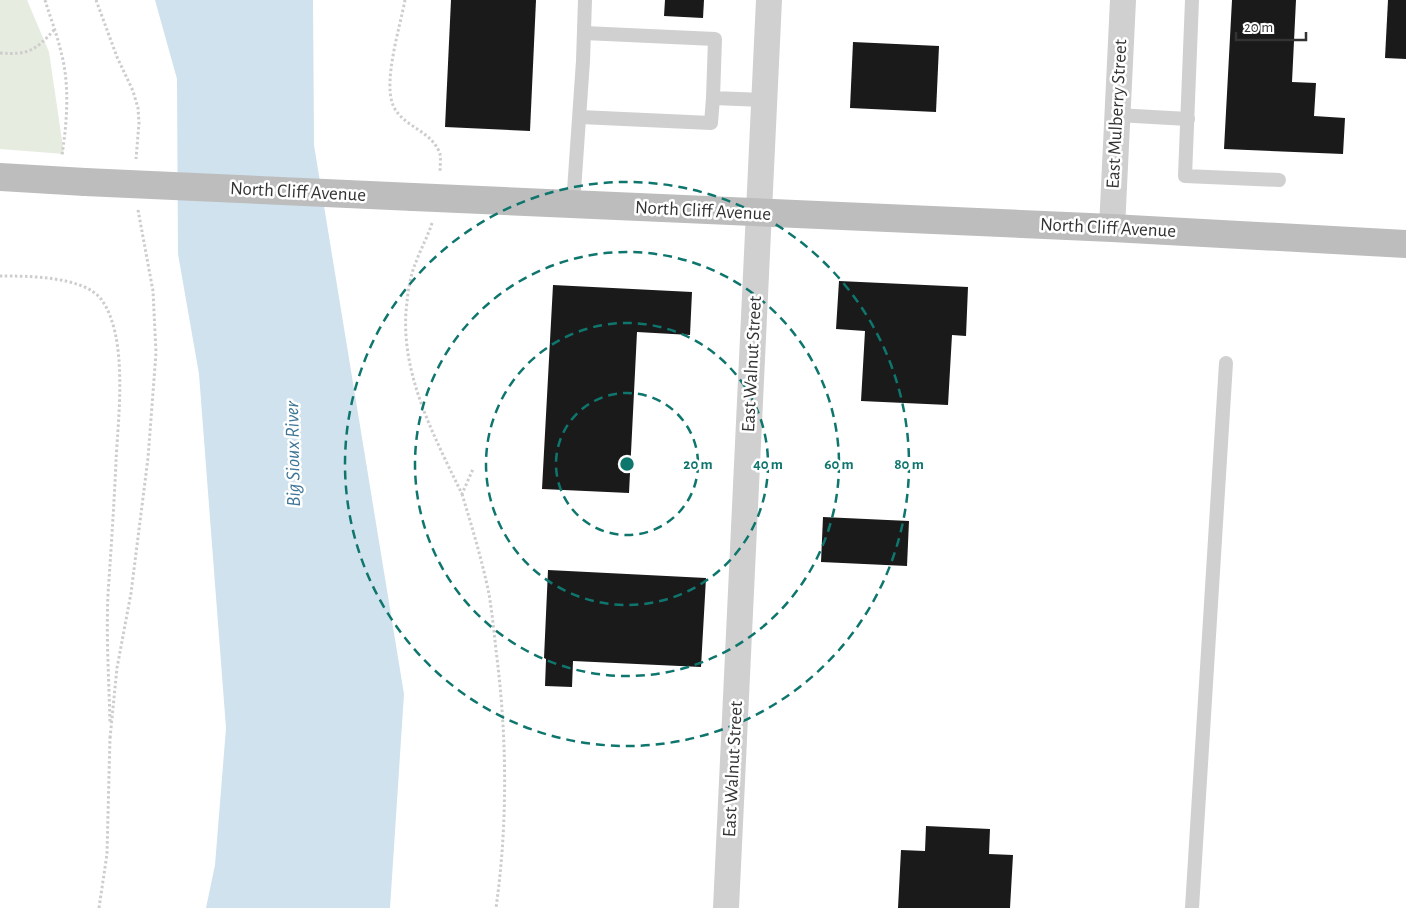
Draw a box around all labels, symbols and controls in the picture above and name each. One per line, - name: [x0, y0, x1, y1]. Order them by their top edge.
- scale bar: [1236, 10, 1306, 42]
- text: 20 m: [1244, 20, 1273, 35]
- street label: East Mulberry Street: [1104, 39, 1130, 189]
- street label: North Cliff Avenue: [230, 179, 366, 205]
- street label: North Cliff Avenue: [635, 198, 771, 224]
- street label: North Cliff Avenue: [1040, 215, 1176, 241]
- street label: East Walnut Street: [739, 295, 765, 433]
- water label: Big Sioux River: [282, 400, 304, 507]
- centre of rings: [618, 455, 636, 473]
- text: 20 m: [683, 457, 713, 472]
- text: 40 m: [753, 457, 783, 472]
- text: 60 m: [824, 457, 854, 472]
- text: 80 m: [894, 457, 924, 472]
- street label: East Walnut Street: [720, 700, 746, 838]

